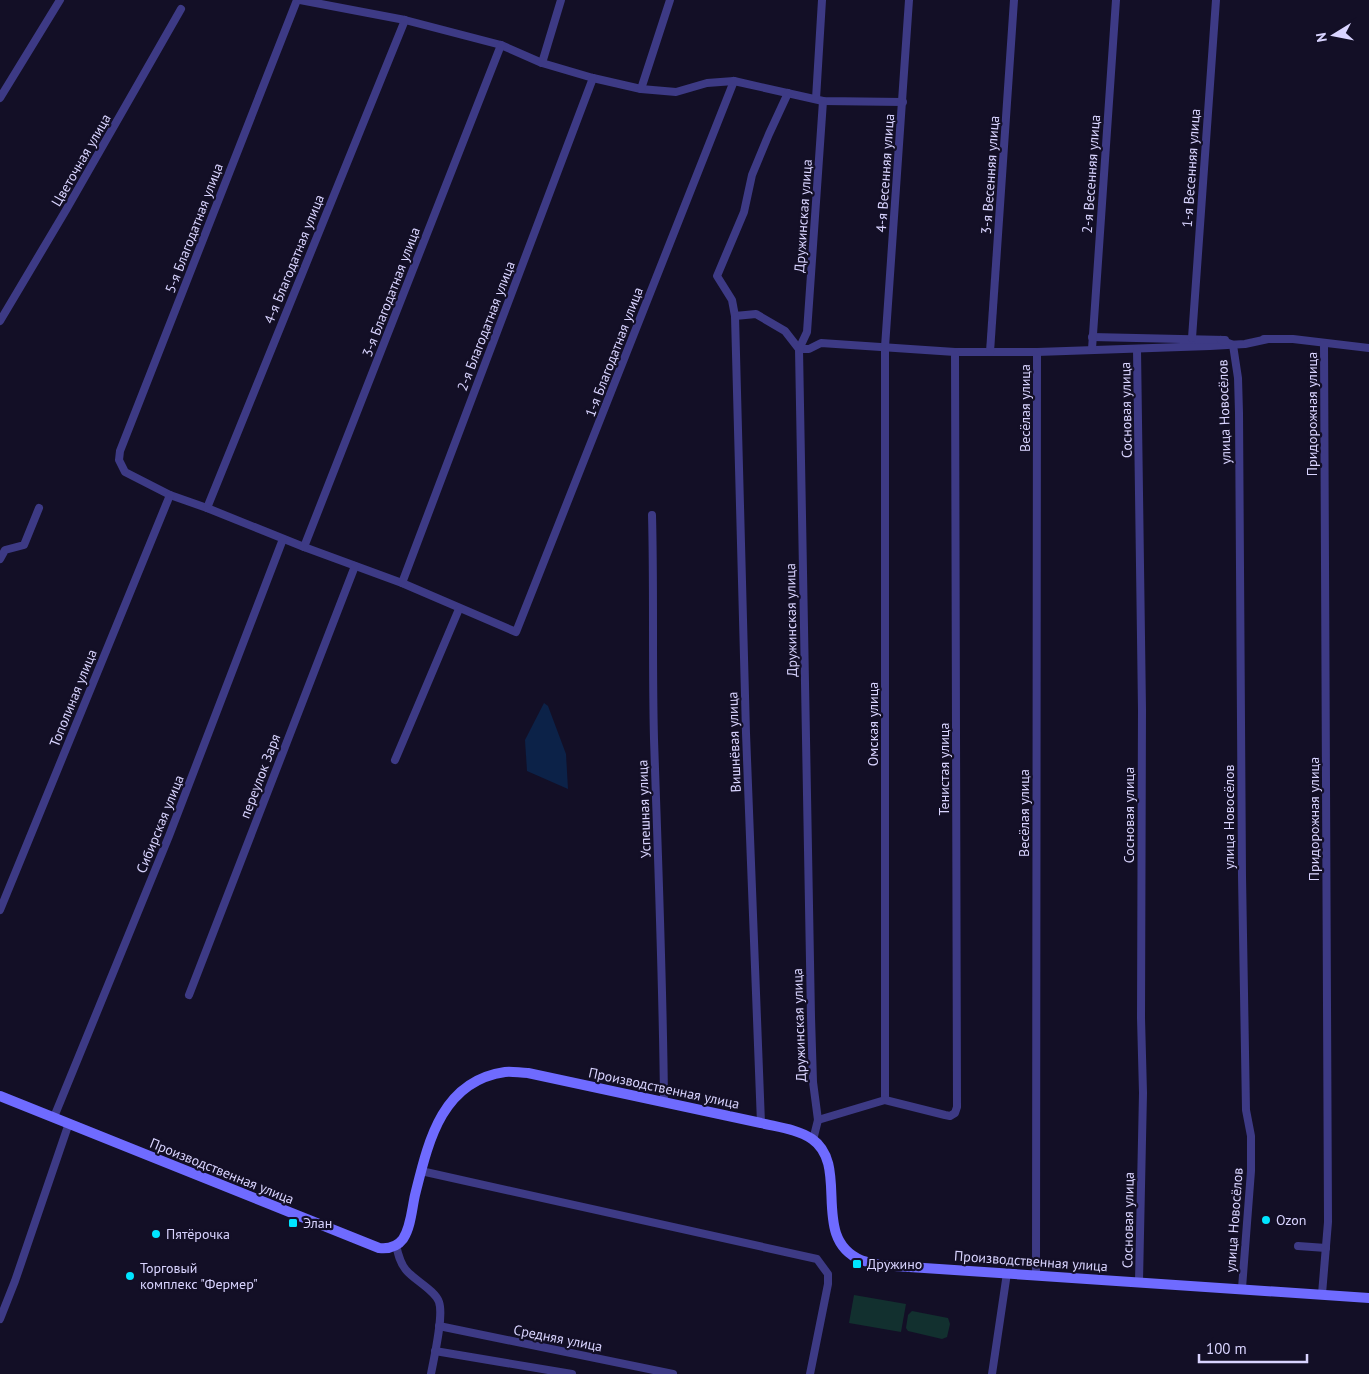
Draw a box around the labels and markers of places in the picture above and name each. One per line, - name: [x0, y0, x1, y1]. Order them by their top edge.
- place label: Ozon: [1276, 1211, 1306, 1229]
- place label: Элан: [303, 1214, 332, 1232]
- marker: Ozon: [1260, 1214, 1272, 1226]
- marker: Элан: [287, 1217, 299, 1229]
- place label: Пятёрочка: [166, 1225, 230, 1243]
- marker: Пятёрочка: [150, 1228, 162, 1240]
- place label: Дружино: [867, 1255, 922, 1273]
- marker: Дружино: [851, 1258, 863, 1270]
- place label: Торговый комплекс "Фермер": [140, 1259, 258, 1293]
- marker: Торговый комплекс "Фермер": [124, 1270, 136, 1282]

